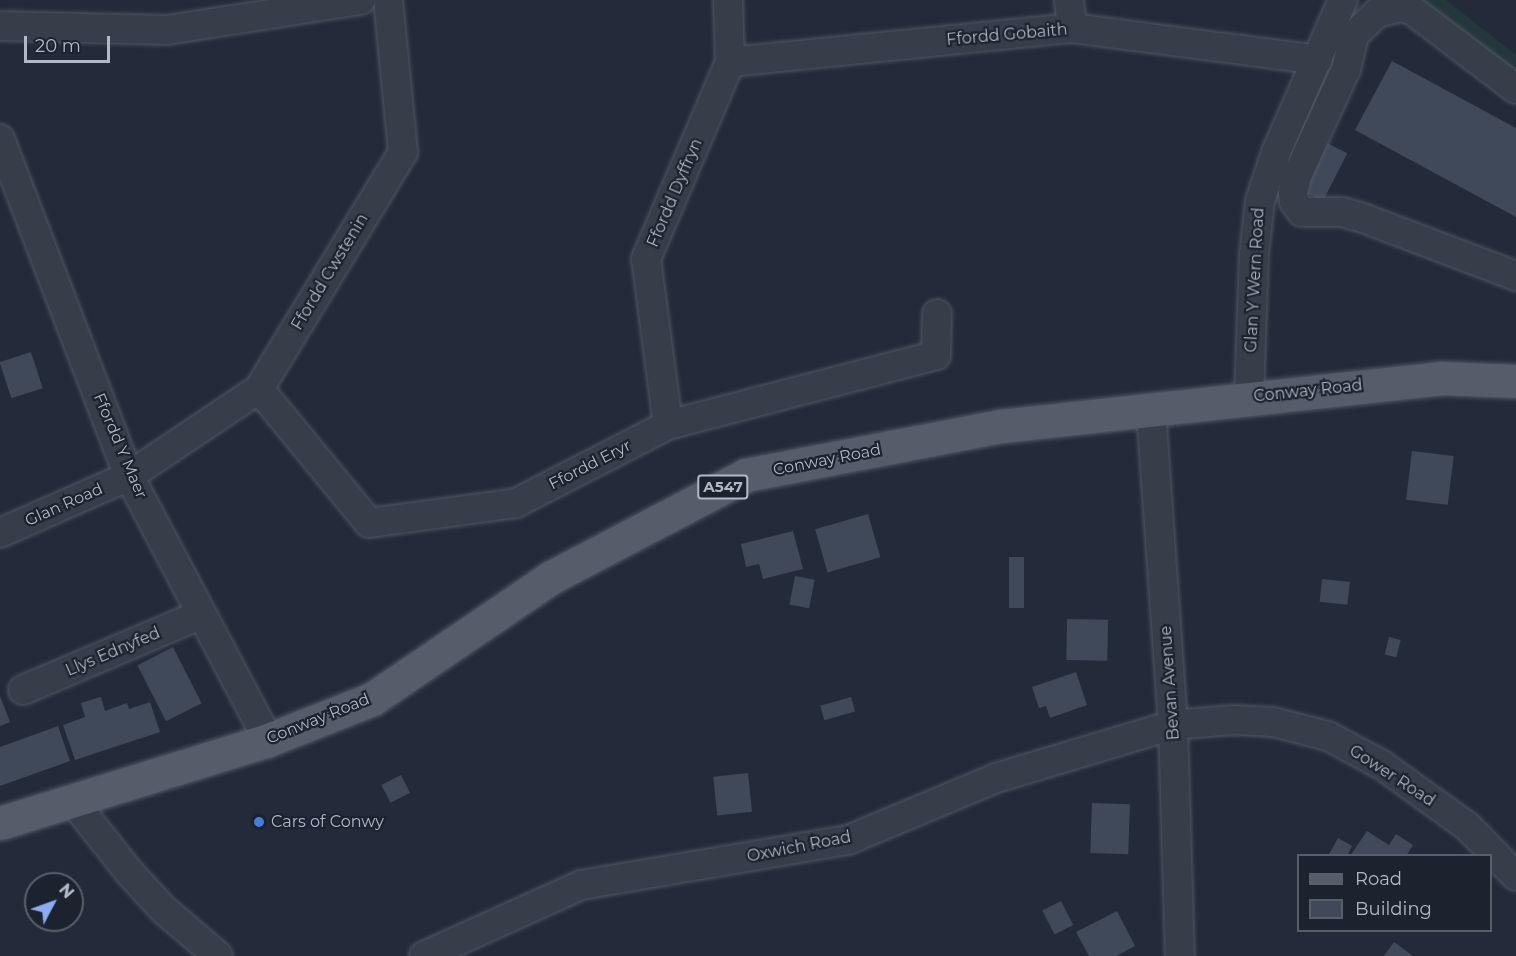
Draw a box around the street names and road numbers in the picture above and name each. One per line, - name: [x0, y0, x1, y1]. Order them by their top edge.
- street label: Ffordd Gobaith: [946, 20, 1068, 50]
- street label: Ffordd Dyffryn: [643, 136, 707, 250]
- street label: Glan Y Wern Road: [1242, 207, 1268, 353]
- street label: Ffordd Cwstenin: [288, 210, 372, 334]
- street label: Conway Road: [1253, 376, 1363, 406]
- street label: Ffordd Y Maer: [89, 390, 151, 502]
- street label: Ffordd Eryr: [546, 436, 634, 494]
- street label: Conway Road: [772, 440, 882, 480]
- road number: A547: [696, 475, 750, 499]
- street label: Glan Road: [22, 479, 106, 531]
- street label: Llys Ednyfed: [63, 624, 163, 680]
- street label: Bevan Avenue: [1156, 625, 1184, 741]
- street label: Conway Road: [264, 690, 372, 748]
- street label: Gower Road: [1346, 741, 1438, 811]
- street label: Oxwich Road: [745, 828, 853, 866]

